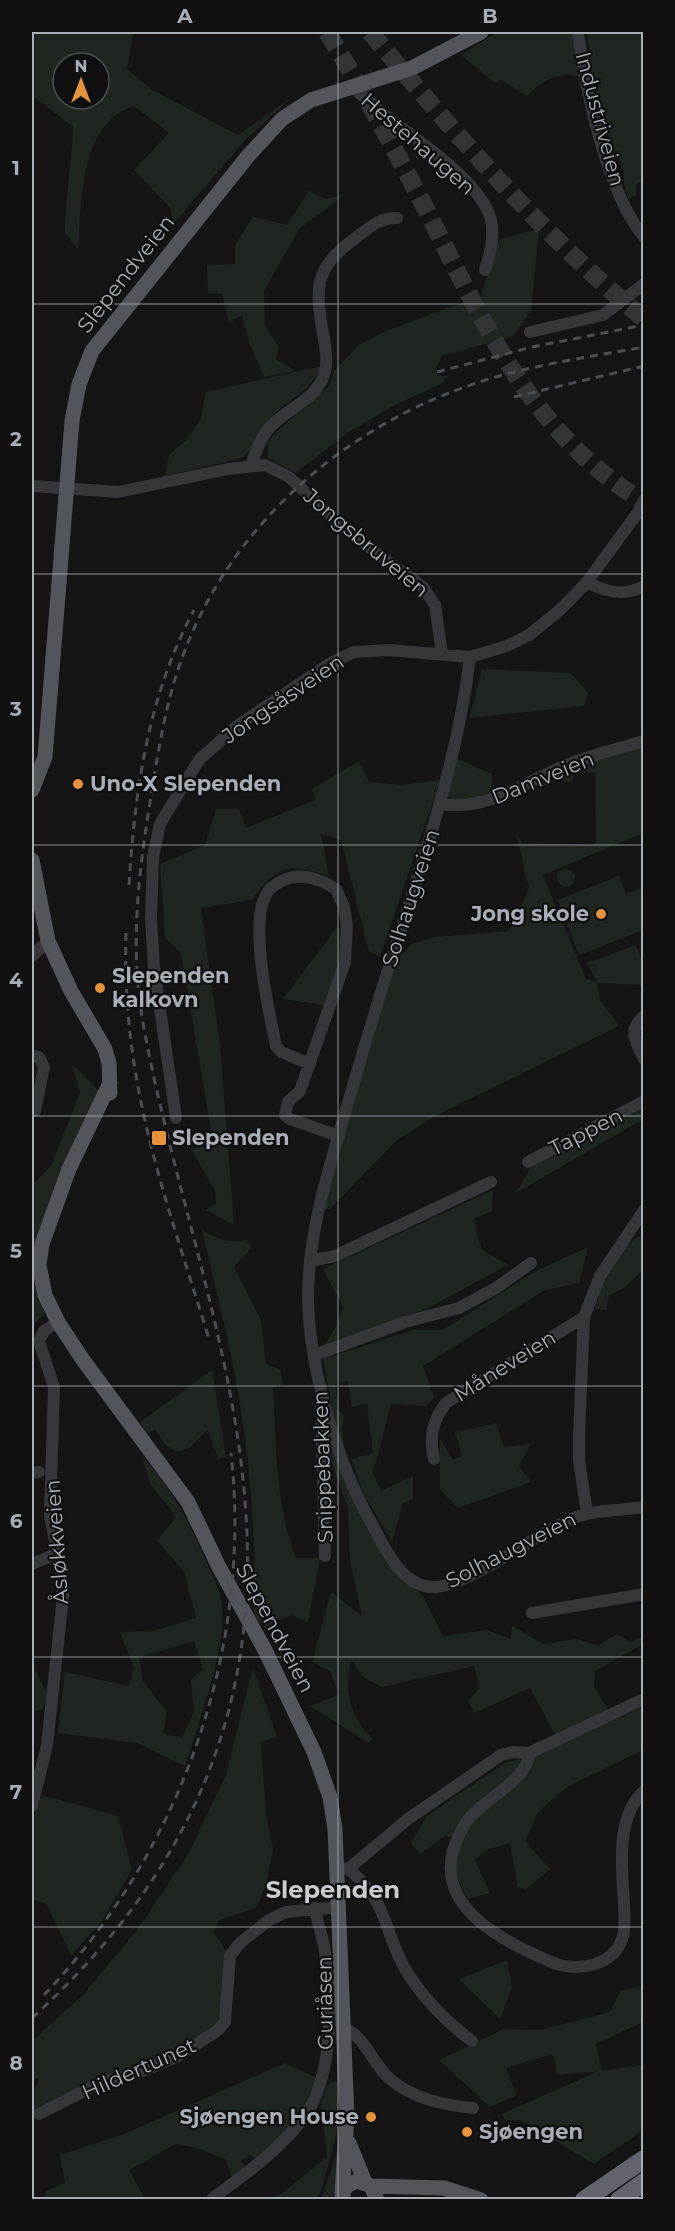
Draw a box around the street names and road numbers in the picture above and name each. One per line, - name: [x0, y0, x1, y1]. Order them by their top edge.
- street label: Industriveien: [571, 49, 630, 189]
- street label: Hestehaugen: [356, 87, 480, 200]
- street label: Slependveien: [72, 210, 179, 338]
- street label: Jongsbruveien: [298, 482, 434, 602]
- street label: Jongsåsveien: [216, 649, 348, 749]
- street label: Damveien: [488, 746, 598, 809]
- street label: Solhaugveien: [377, 826, 445, 970]
- street label: Tappen: [545, 1102, 627, 1161]
- street label: Måneveien: [449, 1324, 560, 1407]
- street label: Snippebakken: [307, 1391, 338, 1543]
- street label: Åsløkkveien: [40, 1479, 73, 1605]
- street label: Solhaugveien: [441, 1506, 580, 1593]
- street label: Slependveien: [231, 1559, 320, 1697]
- street label: Guriåsen: [311, 1956, 338, 2050]
- street label: Hildertunet: [78, 2032, 200, 2105]

